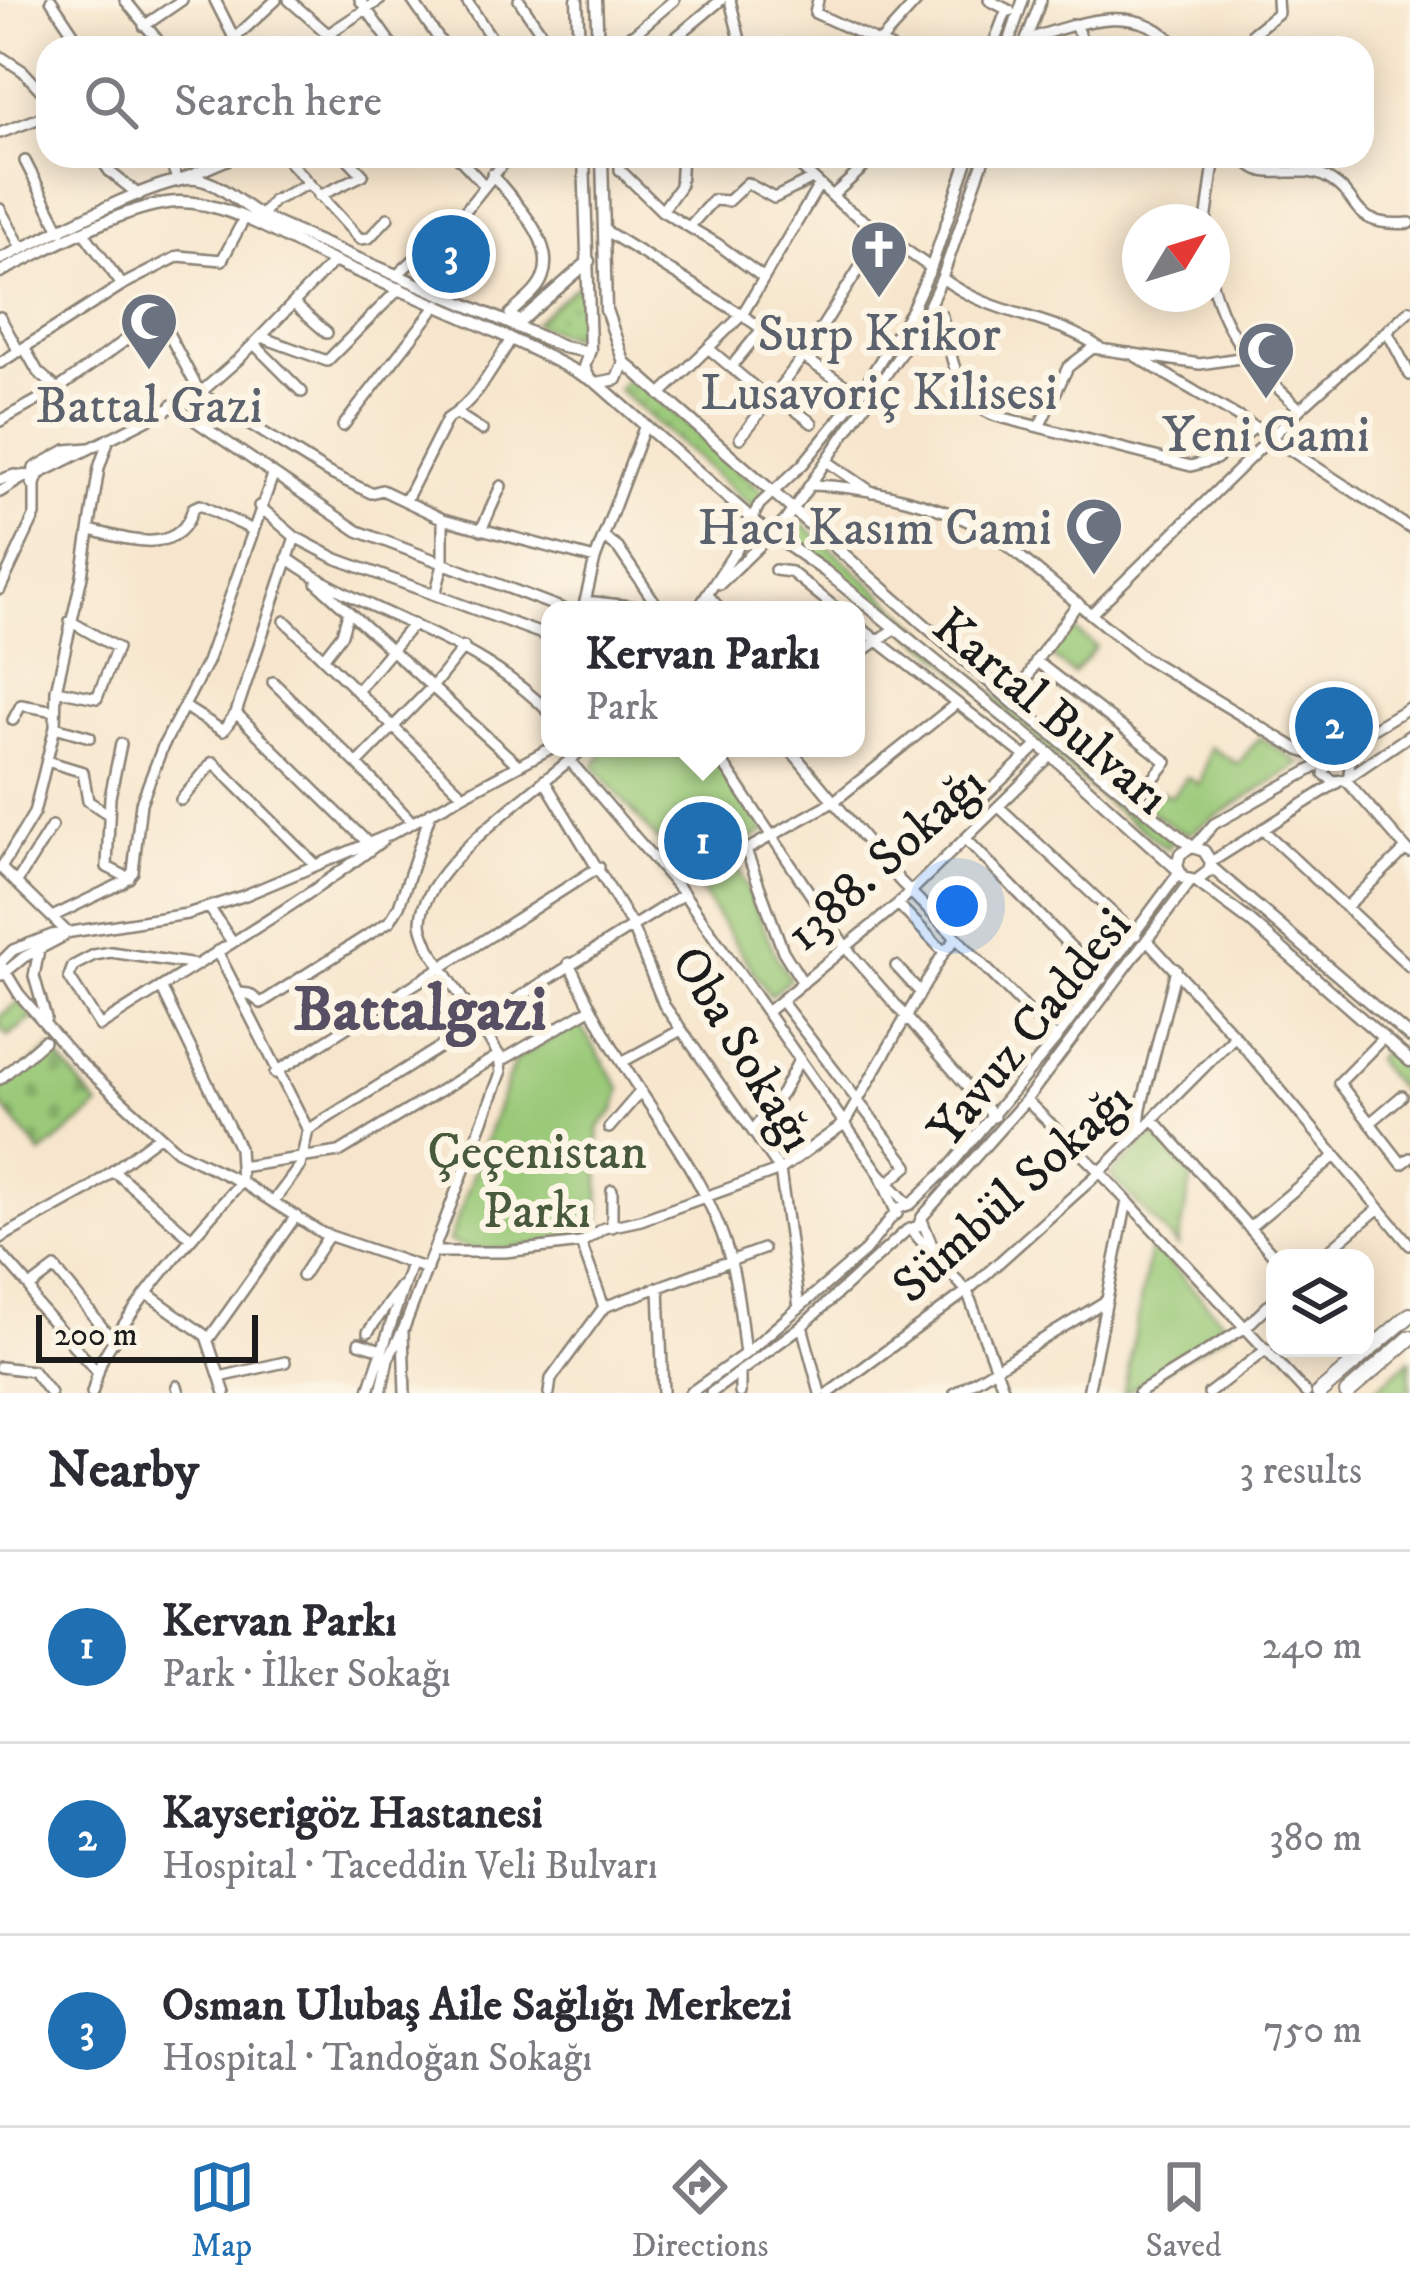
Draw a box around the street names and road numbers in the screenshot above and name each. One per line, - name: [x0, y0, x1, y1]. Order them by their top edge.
- street label: Kartal Bulvarı: [919, 595, 1181, 830]
- street label: 1388. Sokağı: [772, 752, 1000, 966]
- street label: Yavuz Caddesi: [915, 896, 1146, 1160]
- street label: Oba Sokağı: [656, 935, 829, 1164]
- street label: Sümbül Sokağı: [880, 1069, 1146, 1318]

